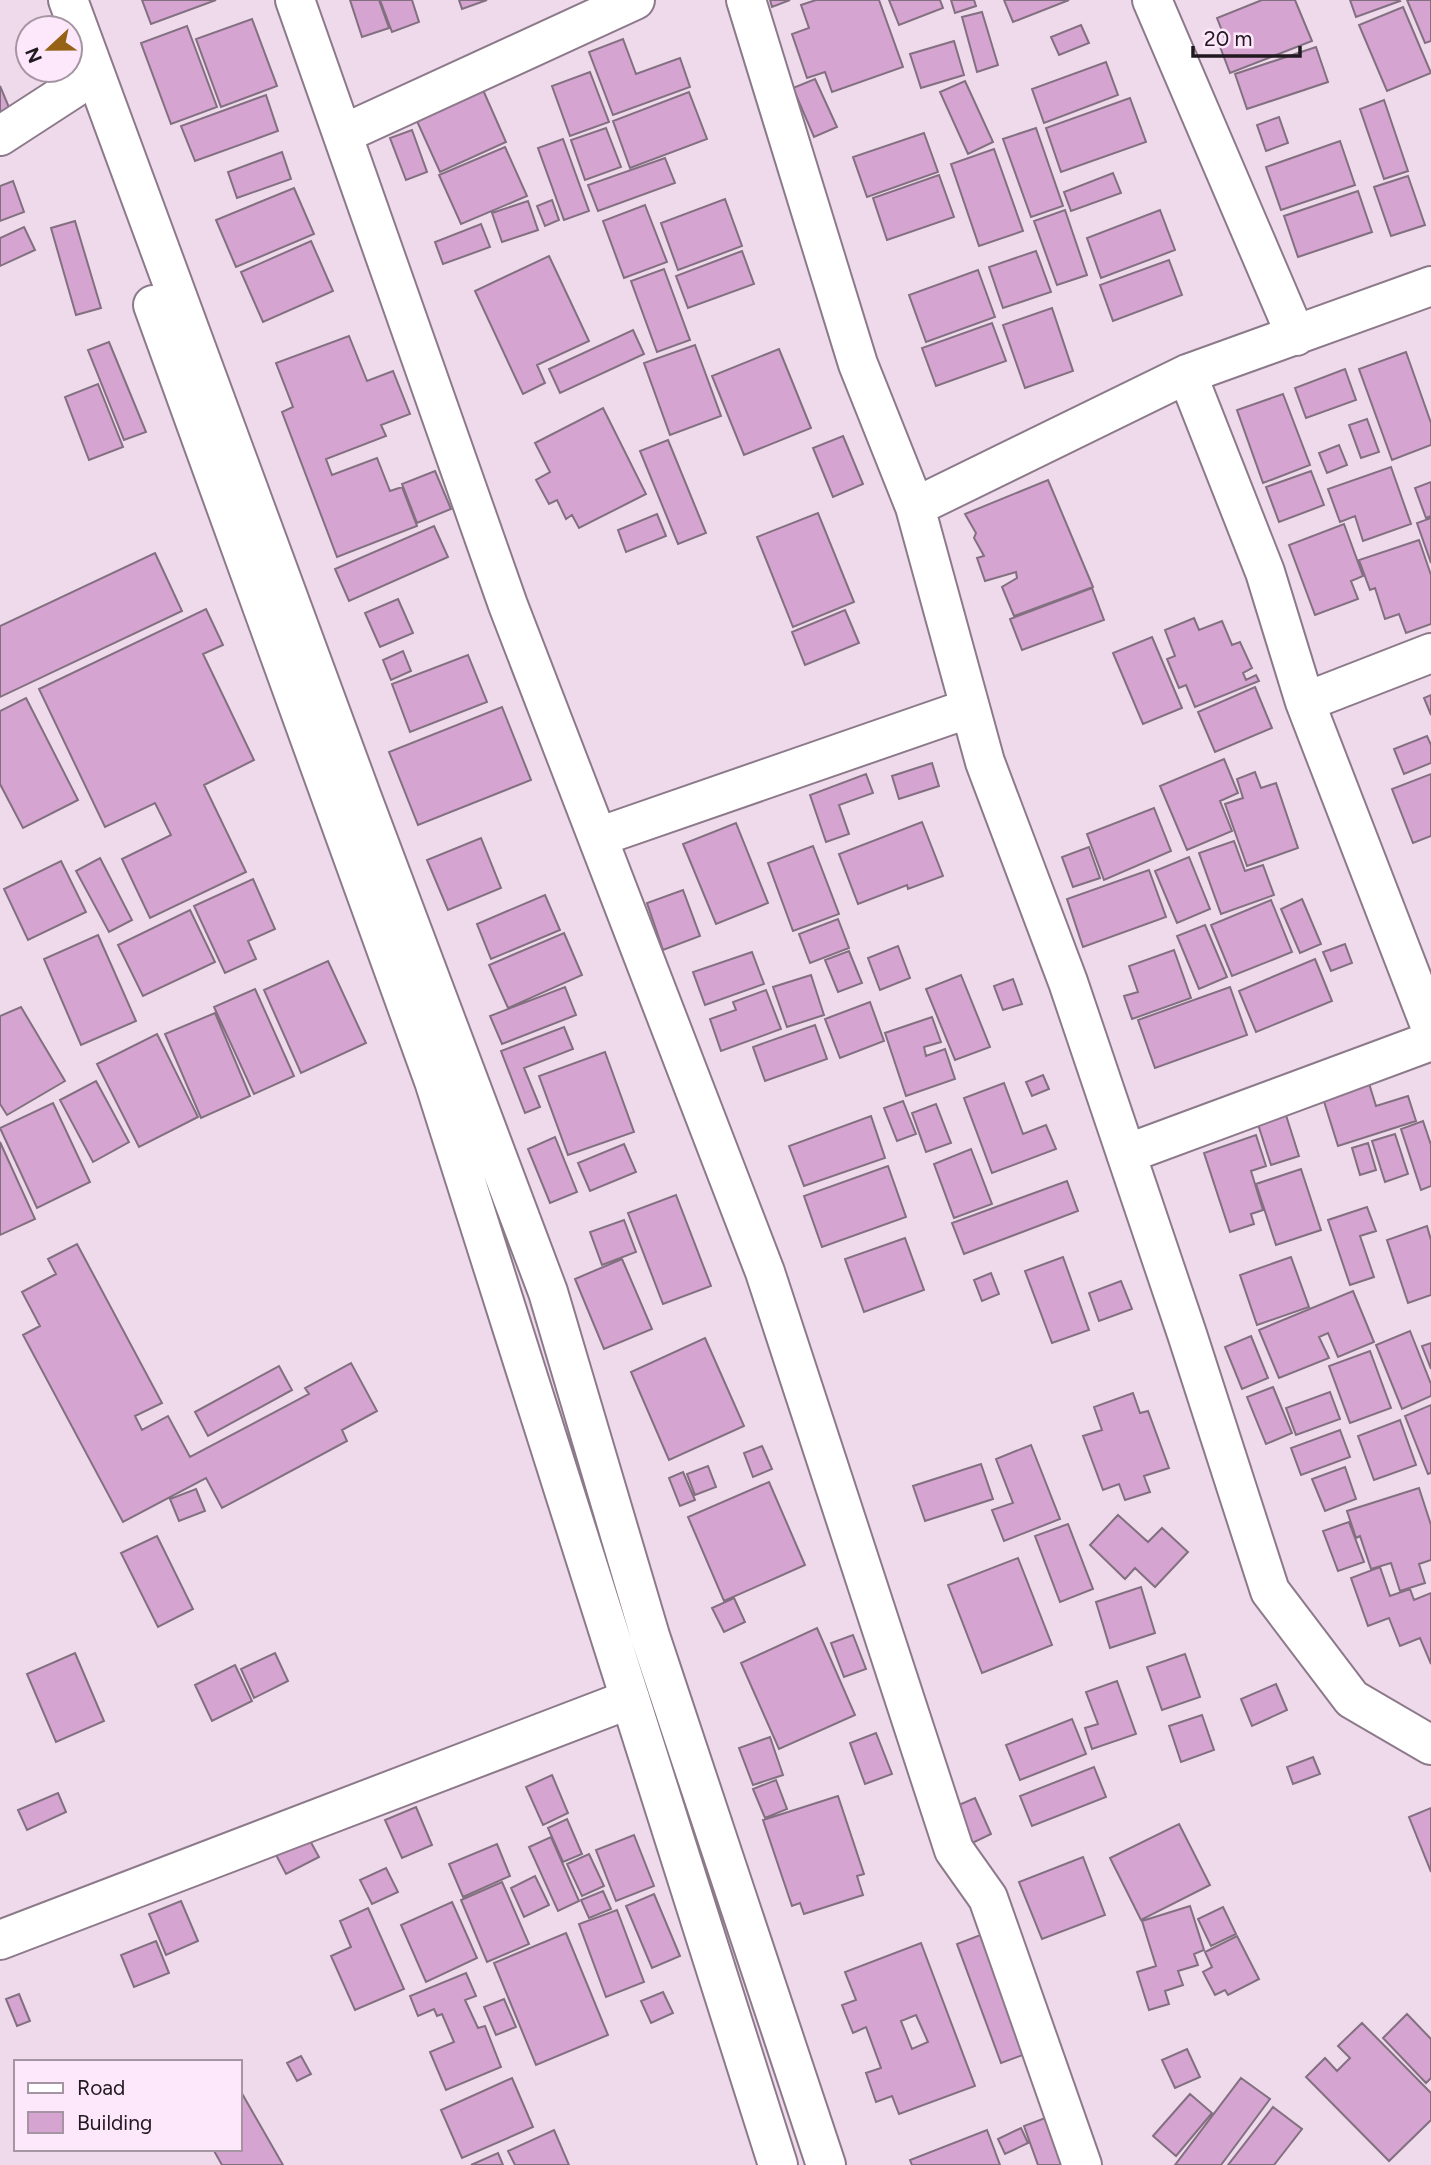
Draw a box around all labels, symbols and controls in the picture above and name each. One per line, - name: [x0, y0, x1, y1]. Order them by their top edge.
- north arrow: [14, 14, 84, 84]
- scale bar: [1193, 14, 1300, 58]
- text: 20 m: [1204, 26, 1252, 51]
- text: N: [20, 44, 47, 66]
- legend: [14, 2060, 242, 2151]
- text: Road: [77, 2075, 125, 2100]
- text: Building: [77, 2110, 152, 2135]

